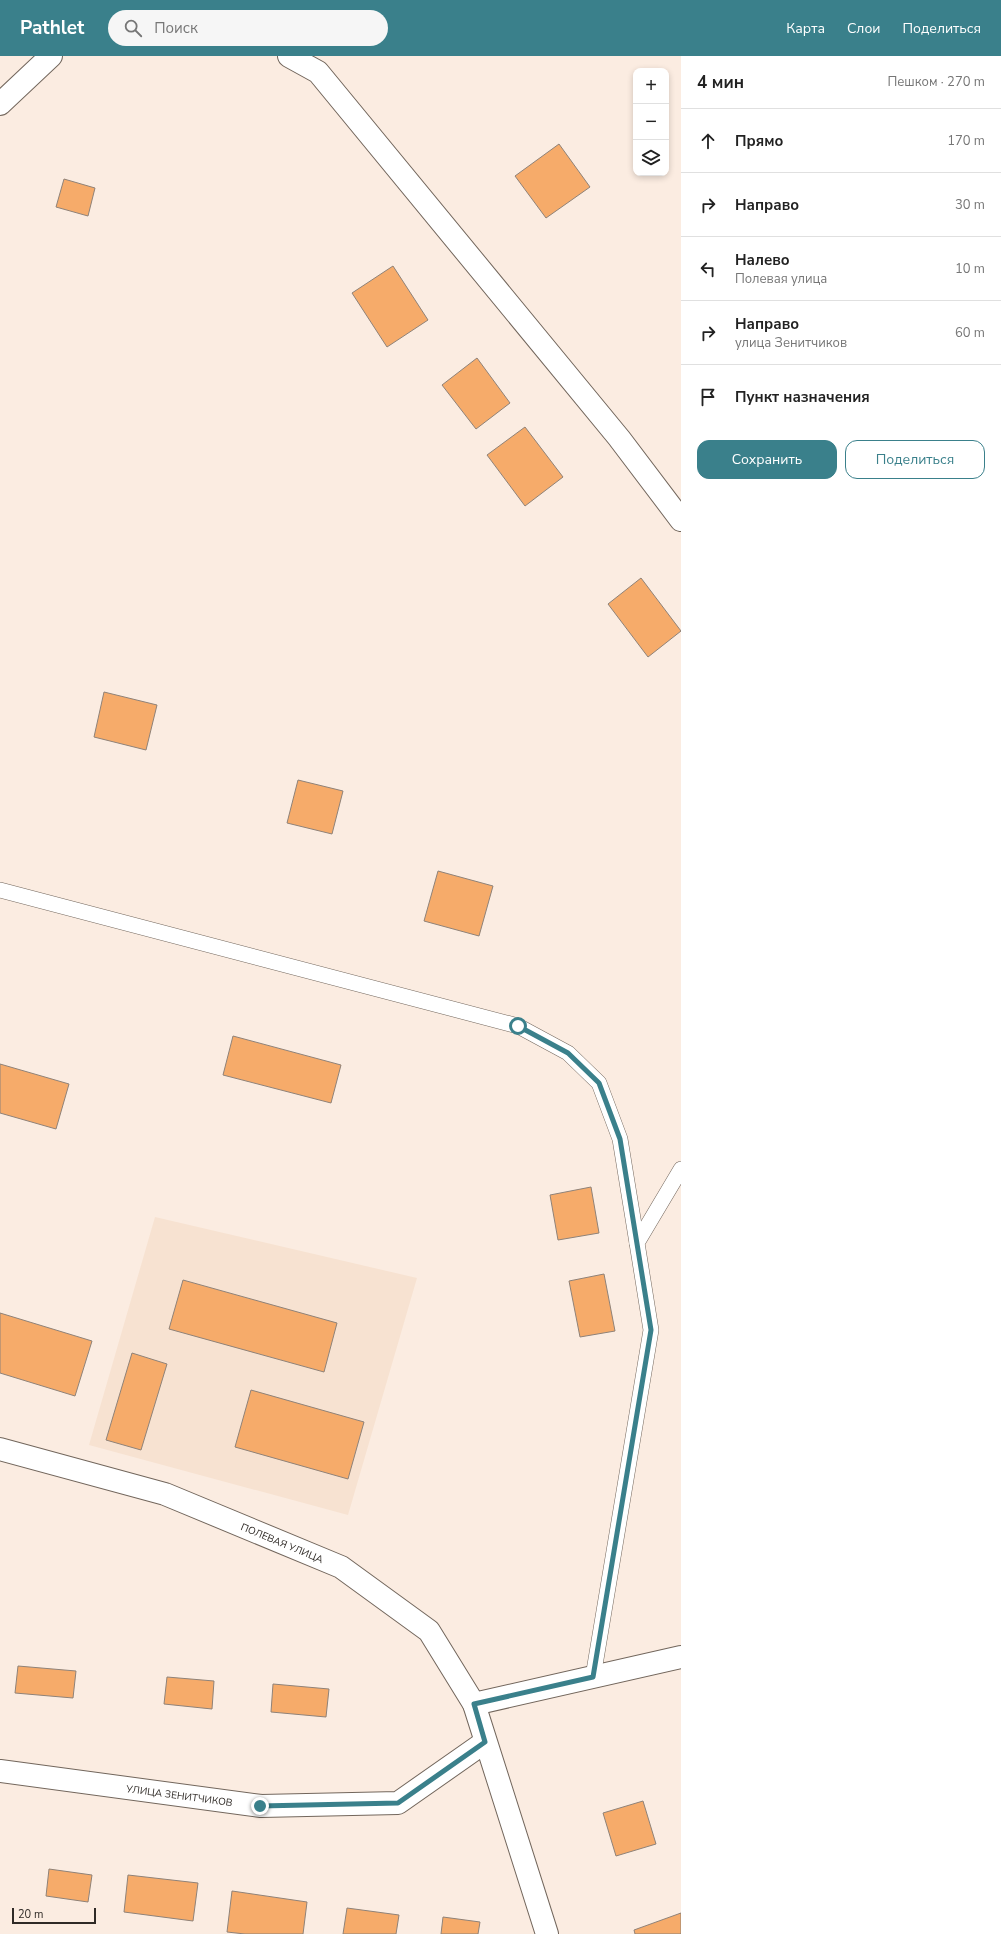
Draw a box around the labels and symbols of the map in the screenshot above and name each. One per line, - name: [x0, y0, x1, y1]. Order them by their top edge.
- route start: [509, 1017, 527, 1035]
- street label: ПОЛЕВАЯ УЛИЦА: [238, 1520, 326, 1567]
- street label: УЛИЦА ЗЕНИТЧИКОВ: [124, 1782, 234, 1810]
- route end: [251, 1797, 269, 1815]
- scale bar: [12, 1906, 96, 1925]

